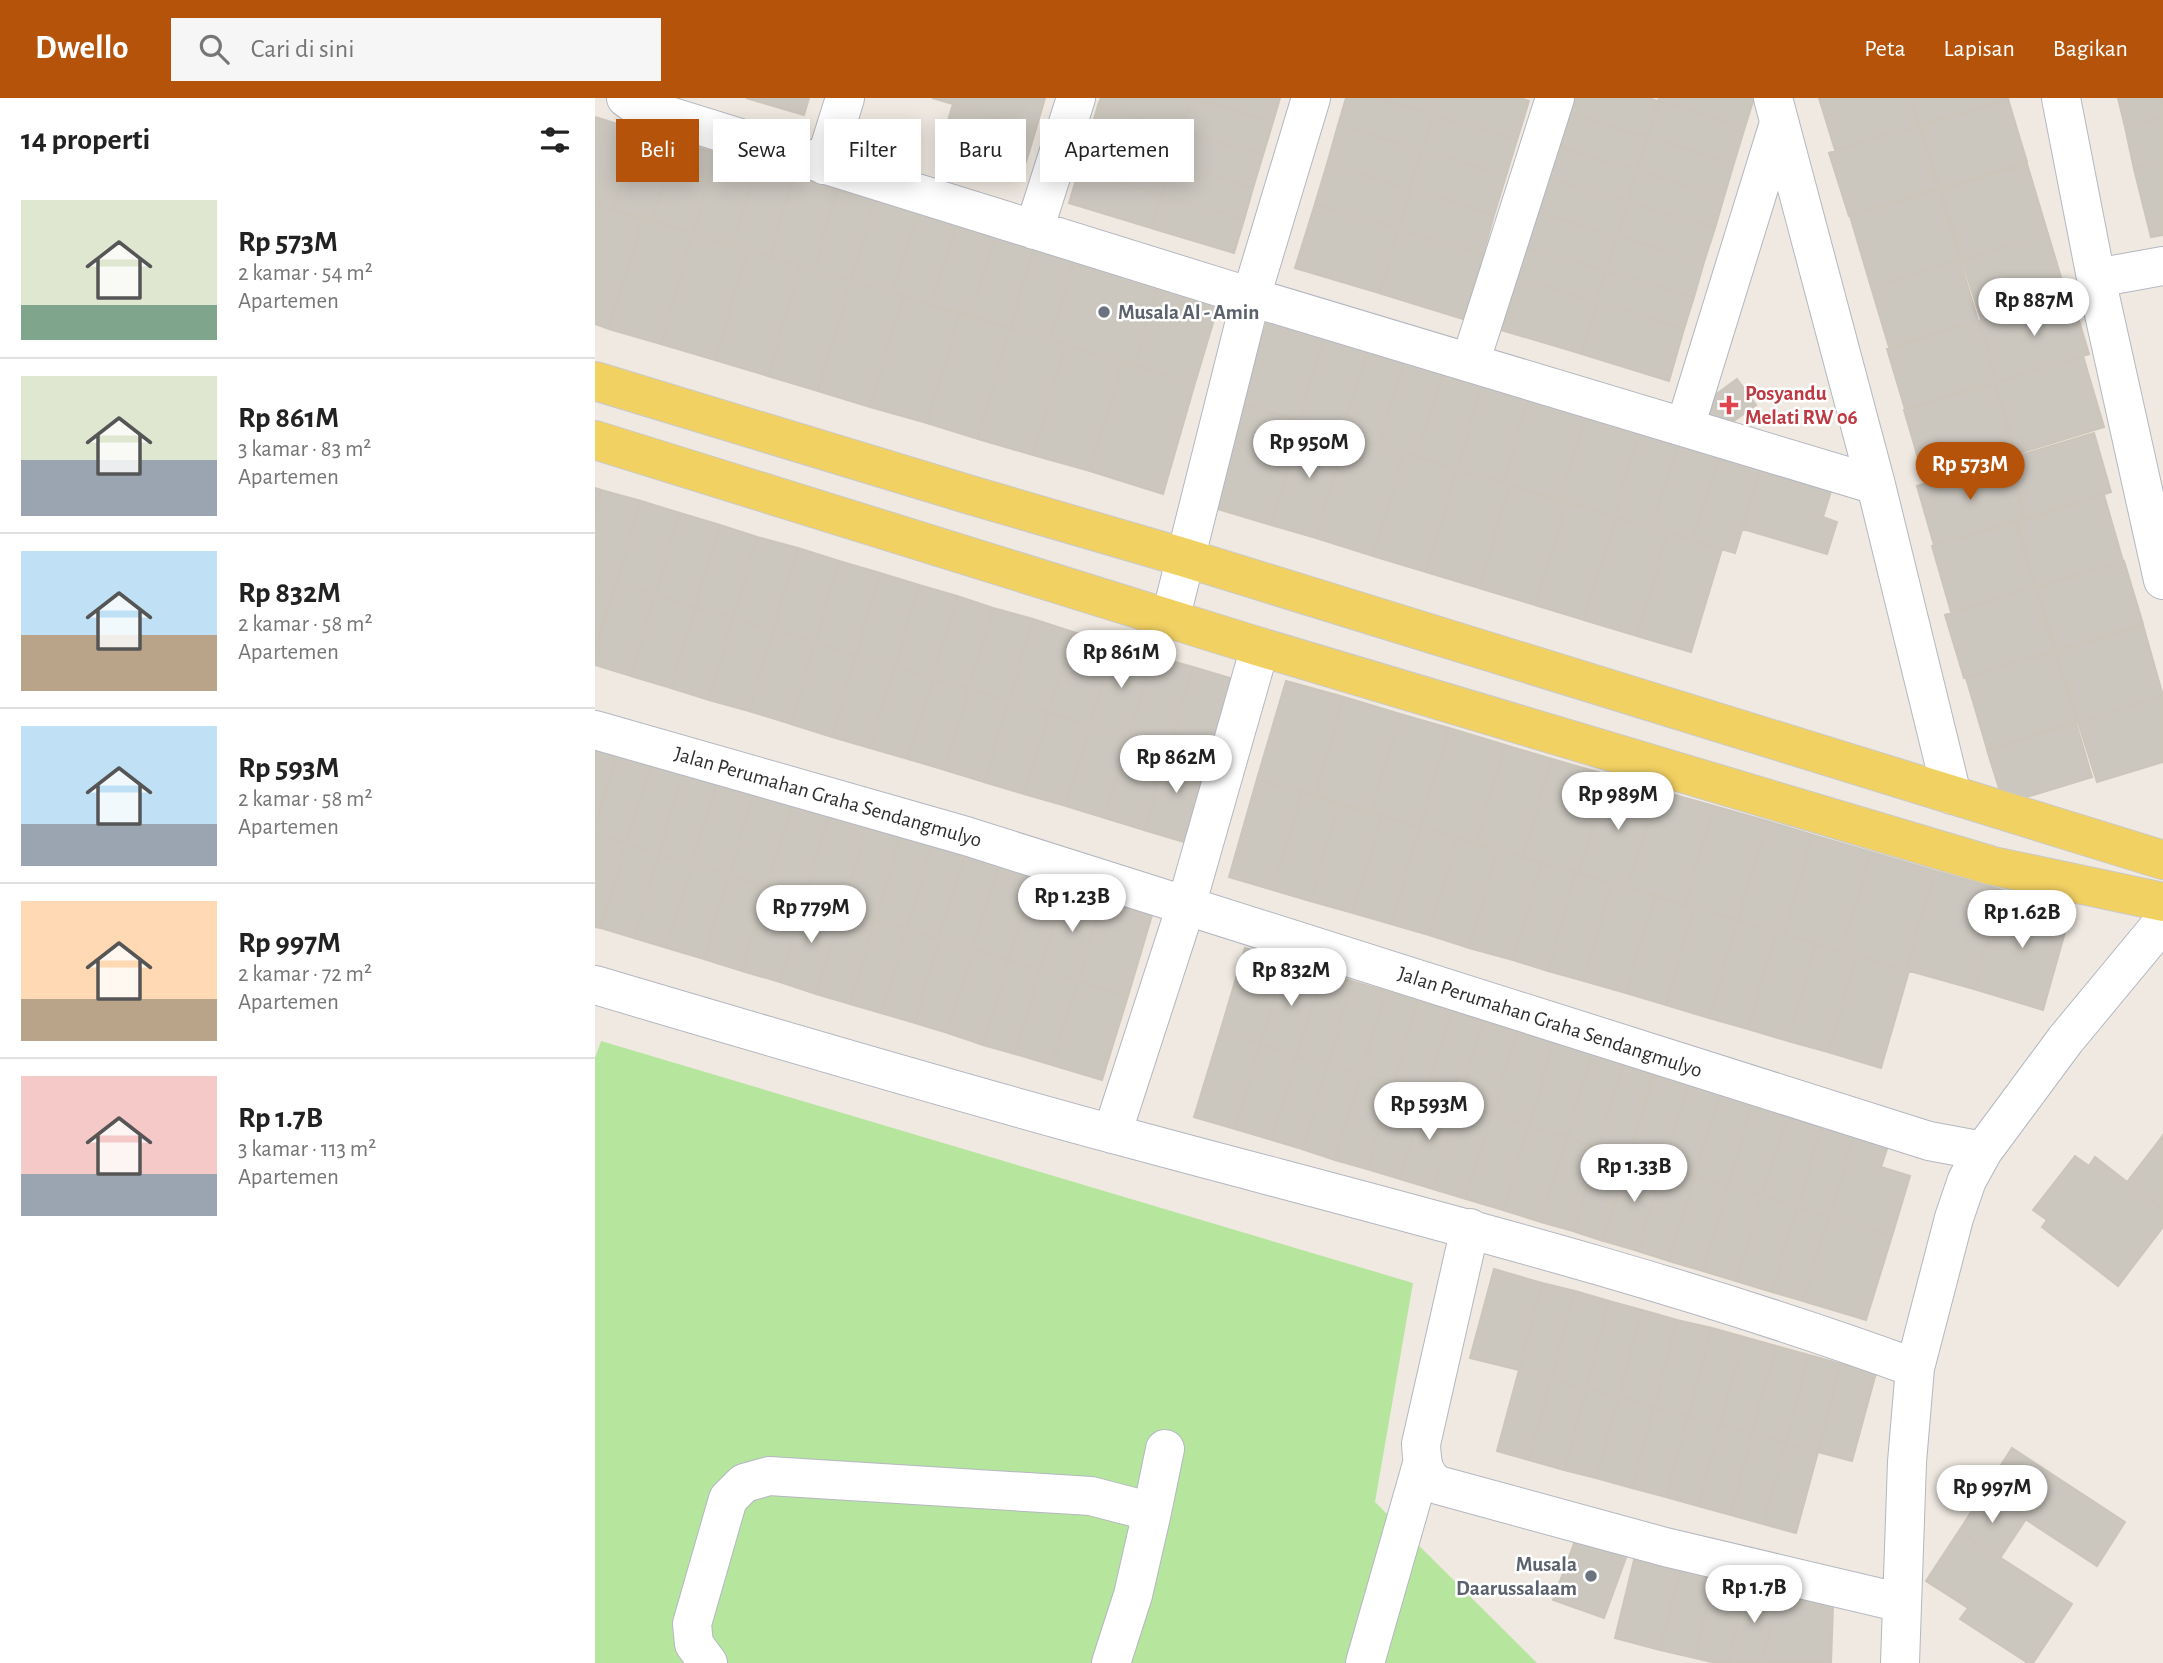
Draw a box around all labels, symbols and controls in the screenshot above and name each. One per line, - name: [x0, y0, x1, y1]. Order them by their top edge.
- search box: [171, 18, 661, 81]
- icon: search: [195, 30, 233, 68]
- text: Dwello: [35, 32, 129, 65]
- text: Cari di sini: [251, 36, 355, 62]
- text: Peta: [1864, 37, 1906, 61]
- text: Lapisan: [1944, 37, 2015, 61]
- text: Bagikan: [2053, 37, 2128, 61]
- chip: Beli: [616, 119, 699, 182]
- chip: Sewa: [713, 119, 810, 182]
- chip: Filter: [824, 119, 921, 182]
- chip: Baru: [935, 119, 1026, 182]
- chip: Apartemen: [1040, 119, 1194, 182]
- icon: filters: [536, 121, 574, 159]
- text: 14 properti: [21, 125, 150, 155]
- text: Rp 573M: [238, 227, 338, 257]
- icon: home: [77, 228, 161, 312]
- text: 2 kamar · 54 m²: [238, 262, 373, 285]
- pin: Rp 887M: [1969, 278, 2099, 338]
- text: Rp 887M: [1994, 289, 2074, 312]
- text: Apartemen: [238, 290, 339, 313]
- place label: Musala Al - Amin: [1118, 302, 1259, 323]
- marker: Musala Al - Amin: [1096, 304, 1112, 320]
- place label: Posyandu Melati RW 06: [1745, 383, 1858, 428]
- marker: Posyandu Melati RW 06: [1719, 395, 1739, 415]
- text: Rp 861M: [238, 403, 339, 433]
- icon: home: [77, 404, 161, 488]
- pin: Rp 950M: [1244, 420, 1374, 480]
- text: Rp 950M: [1269, 431, 1349, 454]
- text: 3 kamar · 83 m²: [238, 438, 371, 461]
- pin: Rp 573M: [1905, 442, 2035, 502]
- text: Rp 573M: [1932, 453, 2008, 476]
- text: Apartemen: [238, 466, 339, 489]
- text: Rp 832M: [238, 578, 341, 608]
- icon: home: [77, 579, 161, 663]
- text: 2 kamar · 58 m²: [238, 613, 373, 636]
- pin: Rp 861M: [1056, 630, 1186, 690]
- text: Apartemen: [238, 641, 339, 664]
- text: Rp 861M: [1082, 641, 1160, 664]
- pin: Rp 862M: [1111, 736, 1241, 795]
- street label: Jalan Perumahan Graha Sendangmulyo: [672, 743, 984, 851]
- text: Rp 862M: [1136, 746, 1216, 769]
- text: Rp 593M: [238, 753, 339, 783]
- icon: home: [77, 754, 161, 838]
- pin: Rp 989M: [1553, 772, 1683, 832]
- text: Rp 989M: [1578, 783, 1658, 806]
- text: 2 kamar · 58 m²: [238, 788, 373, 811]
- text: Apartemen: [238, 816, 339, 839]
- pin: Rp 1.23B: [1000, 874, 1144, 934]
- text: Rp 1.23B: [1034, 885, 1110, 908]
- pin: Rp 779M: [746, 886, 876, 945]
- pin: Rp 1.62B: [1950, 890, 2094, 950]
- text: Rp 779M: [772, 896, 850, 919]
- text: Rp 1.62B: [1983, 901, 2061, 924]
- text: Rp 997M: [238, 928, 341, 958]
- icon: home: [77, 929, 161, 1013]
- pin: Rp 832M: [1226, 948, 1356, 1008]
- text: Rp 832M: [1252, 959, 1330, 982]
- text: 2 kamar · 72 m²: [238, 963, 372, 986]
- street label: Jalan Perumahan Graha Sendangmulyo: [1395, 963, 1705, 1081]
- text: Apartemen: [238, 991, 339, 1014]
- pin: Rp 593M: [1364, 1082, 1494, 1142]
- text: Rp 593M: [1390, 1093, 1468, 1116]
- text: Rp 1.7B: [238, 1103, 323, 1133]
- icon: home: [77, 1104, 161, 1188]
- text: 3 kamar · 113 m²: [238, 1138, 376, 1161]
- pin: Rp 1.33B: [1562, 1144, 1706, 1204]
- text: Rp 1.33B: [1596, 1155, 1672, 1178]
- text: Apartemen: [238, 1166, 339, 1189]
- pin: Rp 997M: [1927, 1466, 2057, 1525]
- text: Rp 997M: [1953, 1476, 2031, 1499]
- place label: Musala Daarussalaam: [1456, 1554, 1577, 1599]
- pin: Rp 1.7B: [1689, 1566, 1819, 1625]
- marker: Musala Daarussalaam: [1583, 1568, 1599, 1584]
- text: Rp 1.7B: [1721, 1576, 1787, 1599]

